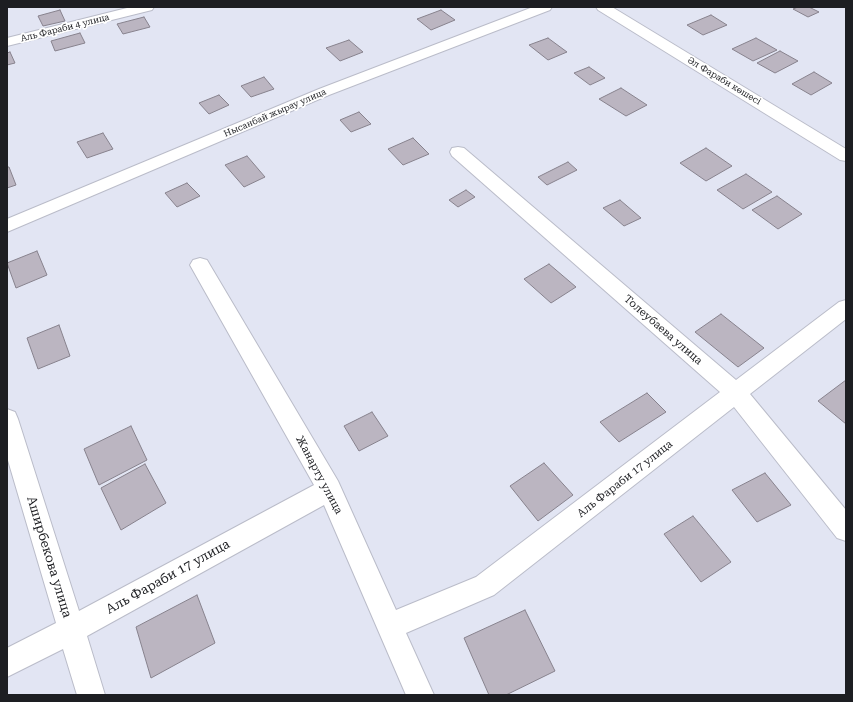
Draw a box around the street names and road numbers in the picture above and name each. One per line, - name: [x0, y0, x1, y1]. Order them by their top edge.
- street label: Аль Фараби 4 улица: [19, 12, 111, 44]
- street label: Әл Фараби көшесі: [685, 55, 763, 107]
- street label: Нысанбай жырау улица: [222, 86, 328, 140]
- street label: Толеубаева улица: [621, 292, 705, 368]
- street label: Жанарту улица: [293, 434, 345, 516]
- street label: Аль Фараби 17 улица: [575, 438, 675, 520]
- street label: Аширбекова улица: [23, 494, 75, 620]
- street label: Аль Фараби 17 улица: [103, 537, 233, 617]

